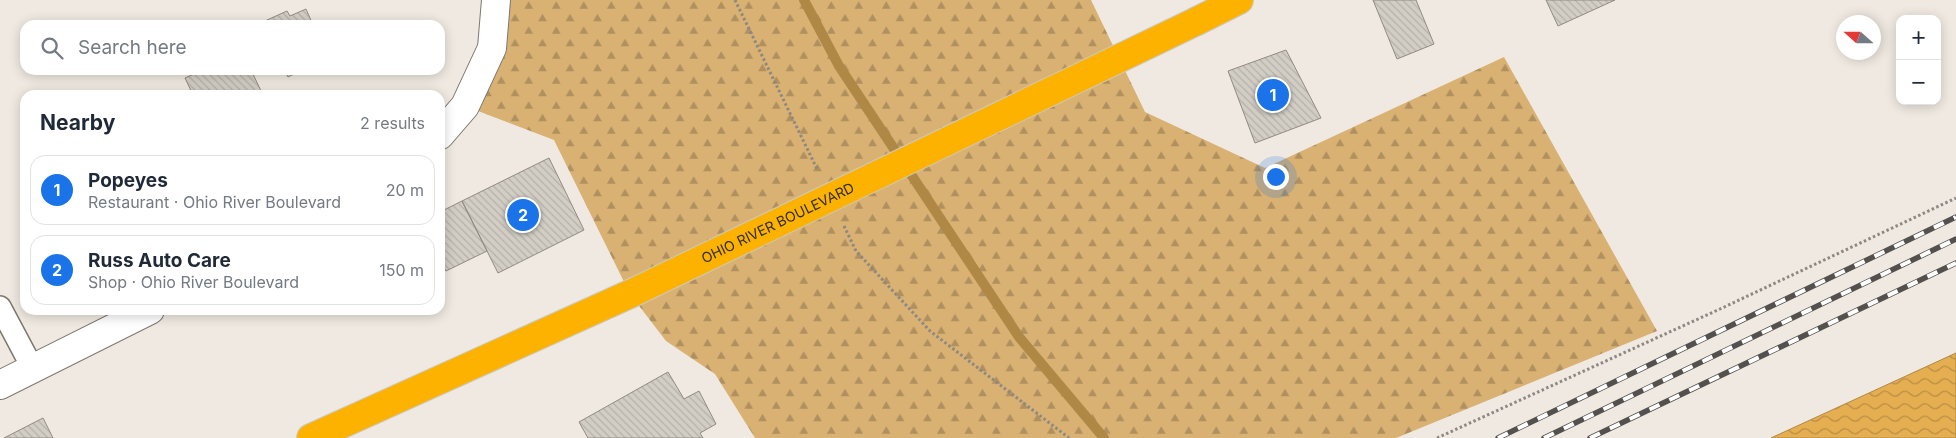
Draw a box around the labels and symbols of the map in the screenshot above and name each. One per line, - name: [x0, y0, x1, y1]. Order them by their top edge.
- north arrow: [1836, 15, 1881, 60]
- pin: 1: [1257, 76, 1289, 114]
- your location: [1263, 164, 1289, 190]
- street label: OHIO RIVER BOULEVARD: [698, 178, 857, 266]
- pin: 2: [507, 196, 539, 234]

